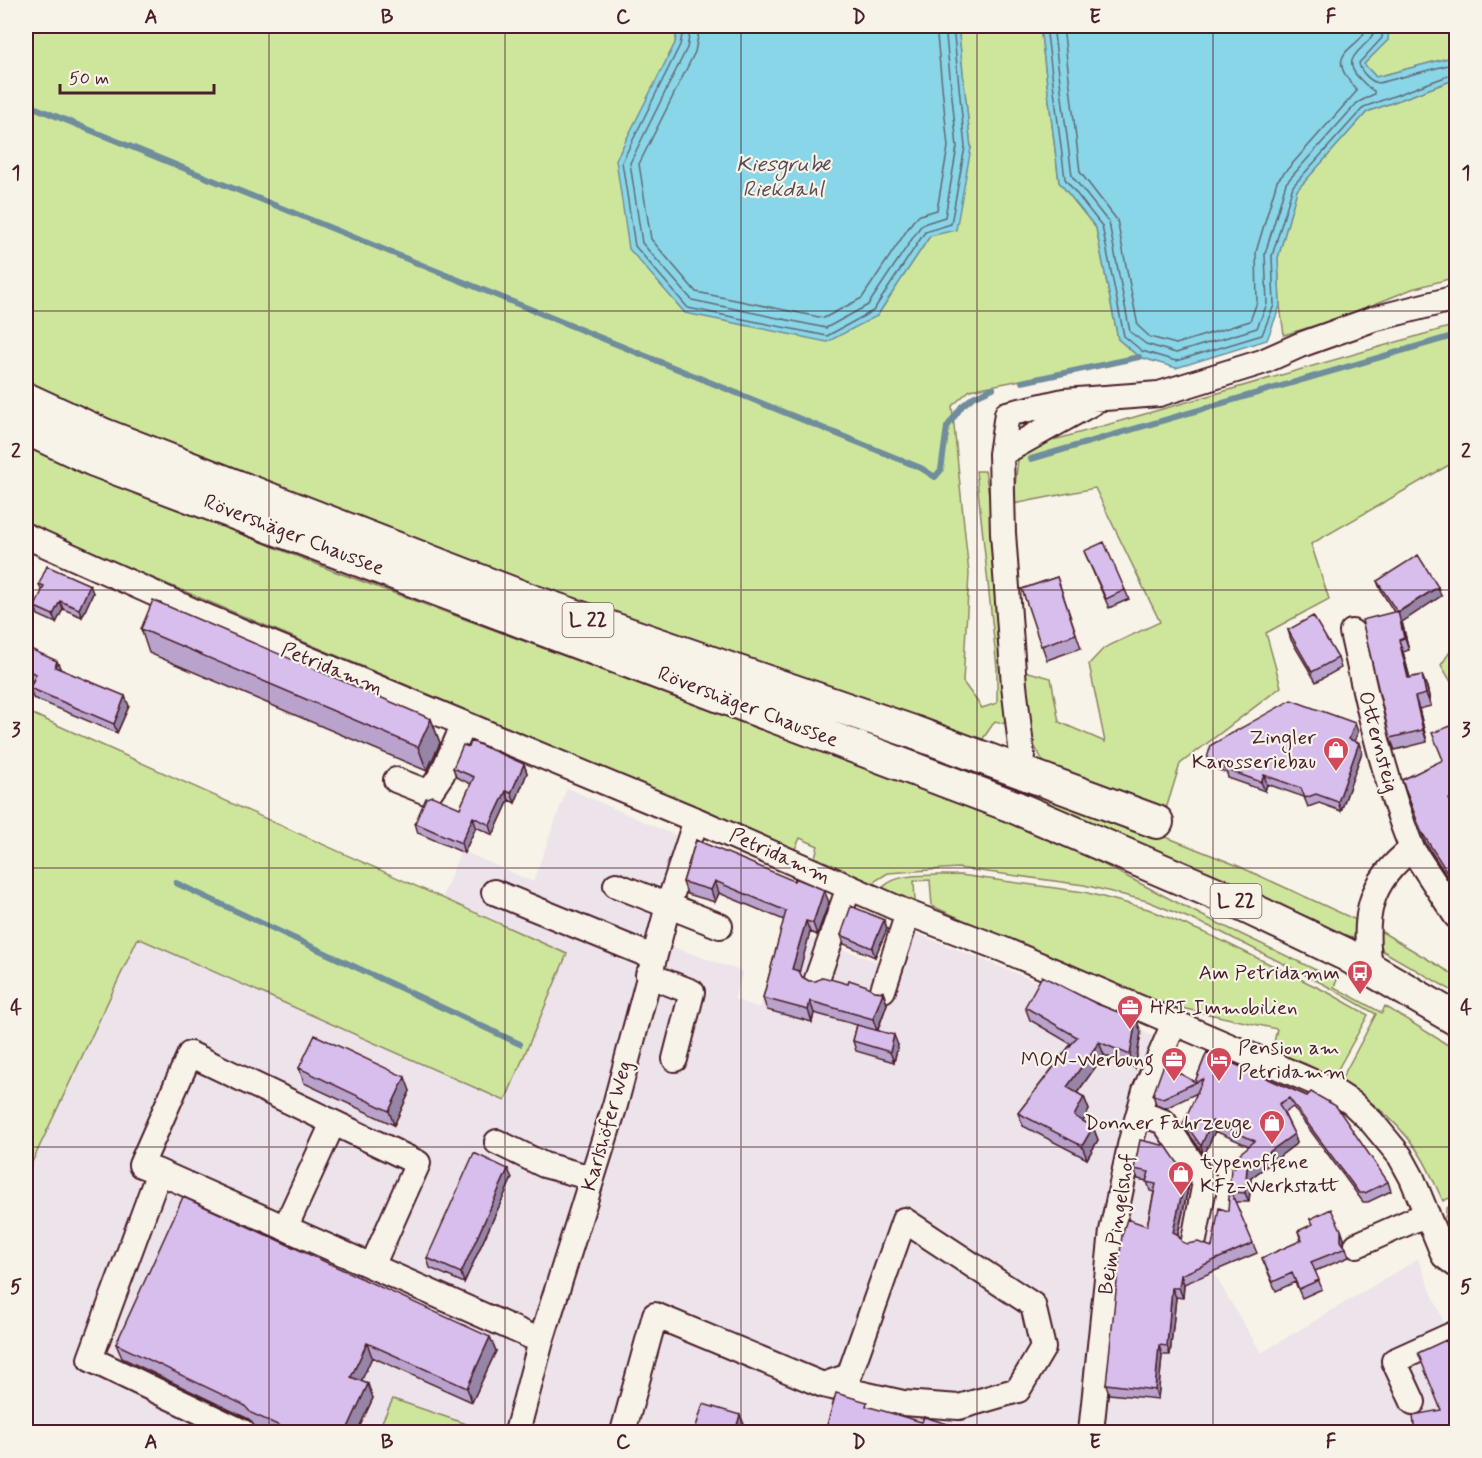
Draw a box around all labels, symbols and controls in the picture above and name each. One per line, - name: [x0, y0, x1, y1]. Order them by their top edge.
- text: A: [144, 4, 158, 31]
- text: B: [381, 4, 394, 31]
- text: C: [616, 4, 631, 31]
- text: D: [852, 4, 866, 31]
- text: E: [1089, 4, 1101, 31]
- text: F: [1326, 4, 1337, 31]
- scale bar: [60, 57, 214, 95]
- text: 50 m: [69, 67, 109, 91]
- water label: Kiesgrube Riekdahl: [736, 151, 832, 204]
- text: 1: [12, 160, 20, 187]
- text: 1: [1462, 160, 1470, 187]
- text: 2: [11, 438, 21, 465]
- text: 2: [1461, 438, 1471, 465]
- street label: Rövershäger Chaussee: [200, 488, 388, 582]
- road number: L 22: [562, 603, 614, 637]
- street label: Petridamm: [277, 636, 387, 702]
- street label: Rövershäger Chaussee: [654, 660, 842, 754]
- street label: Otternsteig: [1351, 688, 1405, 796]
- text: 3: [11, 717, 21, 744]
- text: 3: [1461, 717, 1471, 744]
- place label: Zingler Karosseriebau: [1192, 724, 1316, 776]
- shop icon: Zingler Karosseriebau: [1321, 735, 1351, 773]
- street label: Petridamm: [725, 821, 835, 891]
- road number: L 22: [1210, 884, 1262, 918]
- bus stop icon: Am Petridamm: [1345, 958, 1375, 996]
- place label: Am Petridamm: [1199, 959, 1340, 987]
- office icon: HRI Immobilien: [1115, 993, 1145, 1031]
- place label: HRI Immobilien: [1150, 994, 1298, 1022]
- text: 4: [10, 995, 22, 1022]
- text: 4: [1460, 995, 1472, 1022]
- place label: Pension am Petridamm: [1238, 1034, 1346, 1086]
- office icon: MON-Werbung: [1159, 1045, 1189, 1083]
- hotel icon: Pension am Petridamm: [1204, 1045, 1234, 1083]
- place label: MON-Werbung: [1021, 1046, 1154, 1076]
- street label: Karlshöfer Weg: [575, 1058, 639, 1194]
- shop icon: Donner Fahrzeuge: [1257, 1108, 1287, 1146]
- place label: Donner Fahrzeuge: [1084, 1109, 1252, 1138]
- place label: typenoffene KFz-Werkstatt: [1199, 1148, 1340, 1200]
- street label: Beim Pingelshof: [1092, 1151, 1142, 1297]
- shop icon: typenoffene KFz-Werkstatt: [1166, 1159, 1196, 1197]
- text: 5: [10, 1274, 22, 1301]
- text: 5: [1460, 1274, 1472, 1301]
- text: A: [144, 1429, 158, 1456]
- text: B: [381, 1429, 394, 1456]
- text: C: [616, 1429, 631, 1456]
- text: D: [852, 1429, 866, 1456]
- text: E: [1089, 1429, 1101, 1456]
- text: F: [1326, 1429, 1337, 1456]

